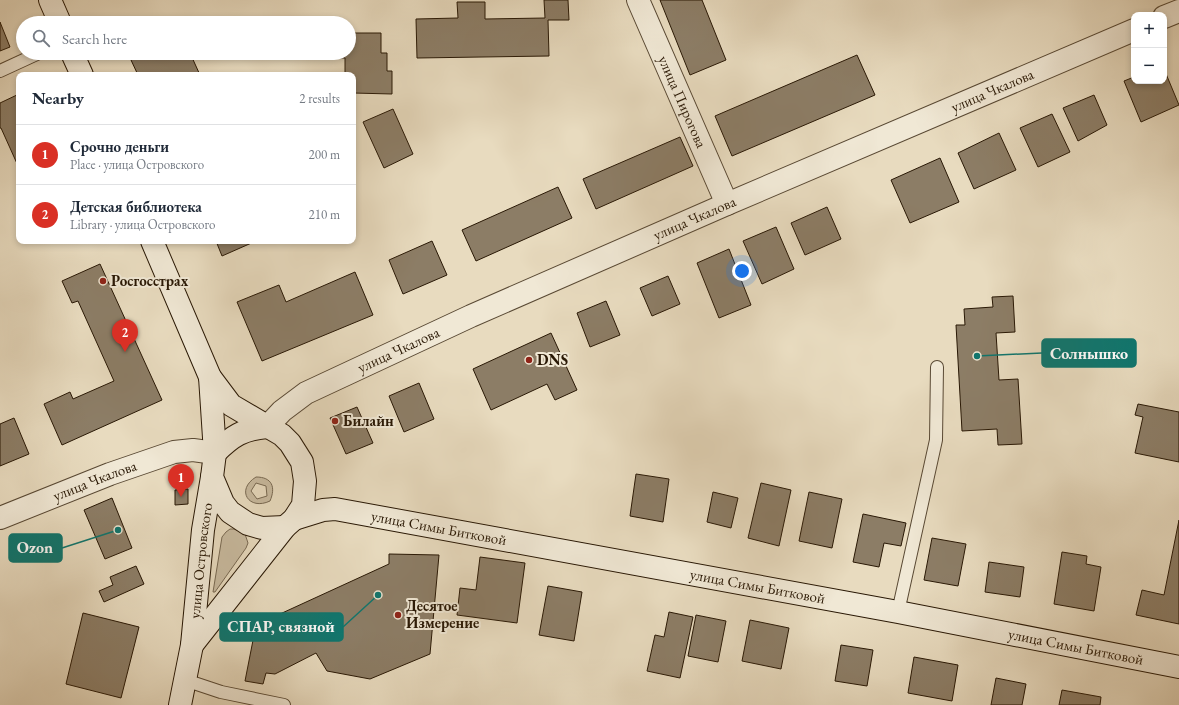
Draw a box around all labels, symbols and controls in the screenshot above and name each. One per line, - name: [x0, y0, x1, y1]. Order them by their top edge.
- map controls: [1131, 12, 1167, 84]
- button: +: [1131, 12, 1167, 48]
- search box: [16, 16, 356, 60]
- icon: search: [30, 27, 52, 49]
- text: Search here: [62, 29, 127, 48]
- button: −: [1131, 48, 1167, 84]
- street label: улица Пирогова: [654, 52, 711, 151]
- street label: улица Чкалова: [948, 64, 1036, 116]
- text: Nearby: [32, 87, 84, 109]
- text: 2 results: [299, 90, 340, 107]
- text: Срочно деньги: [70, 137, 169, 156]
- text: 1: [42, 146, 48, 163]
- text: 200 m: [309, 146, 340, 163]
- text: Place · улица Островского: [70, 156, 204, 173]
- street label: улица Чкалова: [650, 191, 739, 244]
- text: Детская библиотека: [70, 197, 202, 216]
- text: 2: [42, 206, 48, 223]
- text: 210 m: [309, 206, 340, 223]
- text: Library · улица Островского: [70, 216, 216, 233]
- your location: [732, 261, 752, 281]
- place label: Росгосстрах: [111, 271, 189, 290]
- marker: Росгосстрах: [98, 276, 108, 286]
- pin: 2: [112, 319, 138, 352]
- street label: улица Чкалова: [354, 322, 442, 377]
- callout: Солнышко: [1042, 339, 1136, 367]
- text: Солнышко: [1050, 343, 1128, 364]
- place label: DNS: [537, 350, 568, 369]
- marker: DNS: [524, 355, 534, 365]
- place label: Билайн: [343, 411, 394, 430]
- marker: Билайн: [330, 416, 340, 426]
- street label: улица Чкалова: [50, 456, 139, 505]
- pin: 1: [168, 464, 194, 497]
- street label: улица Островского: [185, 501, 216, 619]
- street label: улица Симы Битковой: [370, 506, 508, 549]
- callout: Ozon: [9, 534, 62, 562]
- text: Ozon: [17, 537, 53, 558]
- street label: улица Симы Битковой: [688, 564, 827, 608]
- place label: Десятое Измерение: [406, 596, 479, 632]
- marker: Десятое Измерение: [393, 610, 403, 620]
- callout: СПАР, связной: [220, 613, 343, 641]
- text: СПАР, связной: [227, 616, 335, 637]
- street label: улица Симы Битковой: [1007, 624, 1145, 669]

